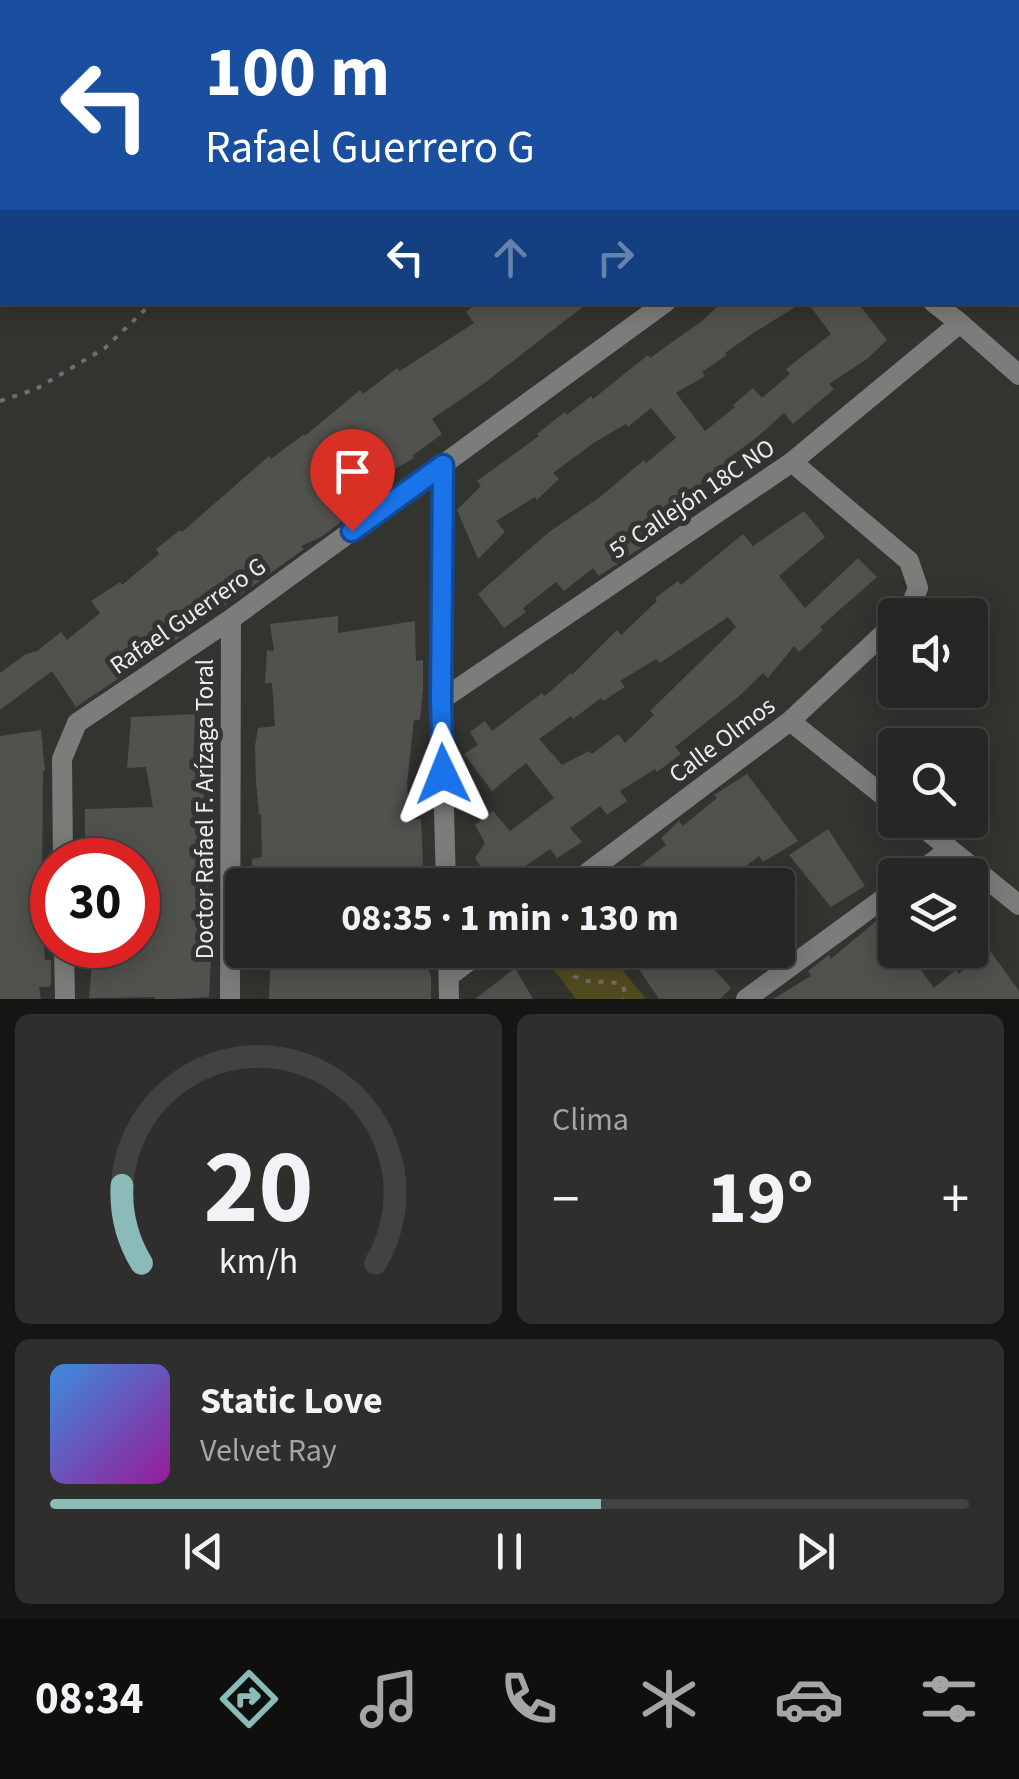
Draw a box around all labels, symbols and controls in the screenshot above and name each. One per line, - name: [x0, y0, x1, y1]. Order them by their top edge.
- text: 100 m: [205, 23, 390, 123]
- icon: left: [40, 40, 170, 170]
- text: Rafael Guerrero G: [205, 116, 535, 180]
- icon: left: [378, 230, 433, 285]
- icon: ahead: [483, 230, 538, 285]
- icon: right: [588, 230, 643, 285]
- pin: [310, 429, 395, 532]
- street label: 5° Callejón 18C NO: [602, 430, 782, 568]
- icon: arrive: [325, 444, 380, 499]
- street label: Rafael Guerrero G: [103, 549, 273, 683]
- map controls: [878, 598, 988, 968]
- button: sound: [878, 598, 988, 708]
- street label: Doctor Rafael F. Arízaga Toral: [187, 659, 223, 959]
- street label: Calle Olmos: [661, 688, 783, 792]
- position arrow: [391, 722, 495, 826]
- button: search: [878, 728, 988, 838]
- speed limit sign: 30: [30, 838, 160, 968]
- button: layers: [878, 858, 988, 968]
- text: 08:35 · 1 min · 130 m: [341, 891, 679, 945]
- text: Clima: [552, 1097, 629, 1143]
- text: 20: [204, 1115, 313, 1263]
- text: 19°: [707, 1145, 814, 1252]
- text: −: [552, 1161, 579, 1239]
- text: +: [942, 1161, 969, 1239]
- text: km/h: [219, 1236, 298, 1287]
- text: Static Love: [200, 1374, 383, 1428]
- text: Velvet Ray: [200, 1428, 337, 1474]
- icon: previous: [176, 1524, 231, 1579]
- icon: pause: [482, 1524, 537, 1579]
- icon: next: [788, 1524, 843, 1579]
- icon: directions: [214, 1664, 284, 1734]
- icon: music: [354, 1664, 424, 1734]
- icon: phone: [494, 1664, 564, 1734]
- icon: climate: [634, 1664, 704, 1734]
- icon: car: [774, 1664, 844, 1734]
- icon: filters: [914, 1664, 984, 1734]
- text: 08:34: [35, 1667, 144, 1731]

